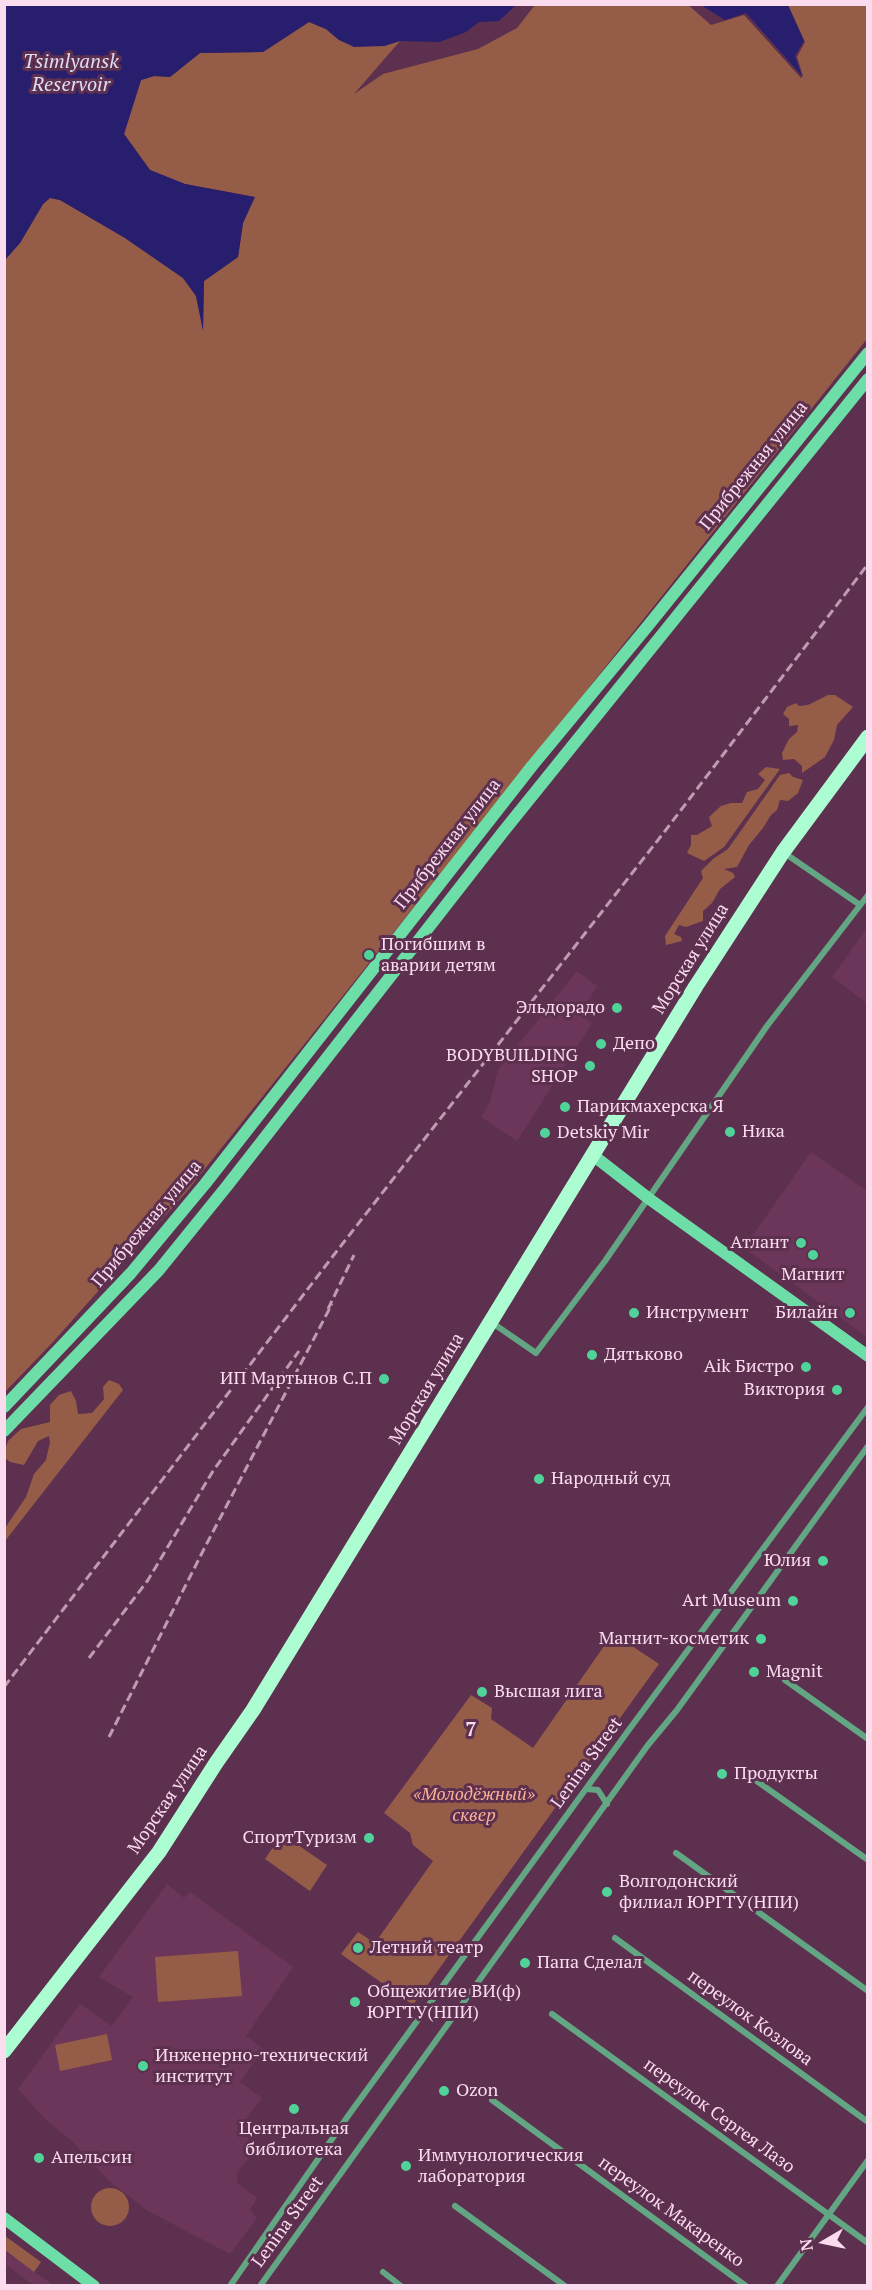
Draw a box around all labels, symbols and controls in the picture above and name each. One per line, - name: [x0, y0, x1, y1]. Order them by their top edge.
- water label: Tsimlyansk Reservoir: [23, 50, 119, 97]
- street label: Прибрежная улица: [695, 397, 813, 535]
- street label: Прибрежная улица: [390, 775, 506, 913]
- street label: Морская улица: [648, 900, 734, 1018]
- place label: Погибшим в аварии детям: [381, 934, 496, 976]
- marker: Погибшим в аварии детям: [362, 948, 376, 962]
- place label: Эльдорадо: [516, 997, 605, 1019]
- marker: Эльдорадо: [610, 1001, 624, 1015]
- place label: Депо: [613, 1033, 655, 1055]
- marker: Депо: [594, 1037, 608, 1051]
- place label: BODYBUILDING SHOP: [446, 1045, 578, 1088]
- marker: BODYBUILDING SHOP: [583, 1059, 597, 1073]
- place label: Парикмахерска Я: [577, 1096, 724, 1118]
- marker: Парикмахерска Я: [558, 1100, 572, 1114]
- place label: Ника: [742, 1121, 785, 1143]
- place label: Detskiy Mir: [557, 1122, 649, 1144]
- marker: Ника: [723, 1125, 737, 1139]
- marker: Detskiy Mir: [538, 1126, 552, 1140]
- street label: Прибрежная улица: [87, 1156, 207, 1292]
- place label: Атлант: [730, 1232, 789, 1254]
- marker: Атлант: [794, 1236, 808, 1250]
- marker: Магнит: [806, 1248, 820, 1262]
- place label: Магнит: [781, 1264, 845, 1286]
- place label: Инструмент: [646, 1302, 749, 1324]
- place label: Билайн: [775, 1302, 838, 1324]
- marker: Инструмент: [627, 1306, 641, 1320]
- marker: Билайн: [843, 1306, 857, 1320]
- street label: Морская улица: [385, 1329, 469, 1449]
- place label: Дятьково: [604, 1344, 683, 1366]
- marker: Дятьково: [585, 1348, 599, 1362]
- place label: Aik Бистро: [704, 1356, 794, 1378]
- marker: Aik Бистро: [799, 1360, 813, 1374]
- place label: ИП Мартынов С.П: [220, 1368, 372, 1390]
- marker: ИП Мартынов С.П: [377, 1372, 391, 1386]
- place label: Виктория: [744, 1379, 825, 1401]
- marker: Виктория: [830, 1383, 844, 1397]
- place label: Народный суд: [551, 1468, 670, 1490]
- marker: Народный суд: [532, 1472, 546, 1486]
- place label: Юлия: [764, 1550, 811, 1572]
- marker: Юлия: [816, 1554, 830, 1568]
- place label: Art Museum: [682, 1590, 781, 1612]
- marker: Art Museum: [786, 1594, 800, 1608]
- place label: Магнит-косметик: [599, 1628, 749, 1650]
- marker: Магнит-косметик: [754, 1632, 768, 1646]
- place label: Magnit: [766, 1661, 823, 1683]
- marker: Magnit: [747, 1665, 761, 1679]
- place label: Высшая лига: [494, 1681, 603, 1703]
- marker: Высшая лига: [475, 1685, 489, 1699]
- street label: Lenina Street: [547, 1713, 627, 1813]
- district label: 7: [465, 1718, 477, 1742]
- street label: Морская улица: [124, 1742, 212, 1858]
- place label: Продукты: [734, 1763, 818, 1785]
- marker: Продукты: [715, 1767, 729, 1781]
- park label: «Молодёжный» сквер: [413, 1784, 535, 1826]
- place label: СпортТуризм: [242, 1827, 357, 1849]
- marker: СпортТуризм: [362, 1831, 376, 1845]
- place label: Волгодонский филиал ЮРГТУ(НПИ): [619, 1871, 799, 1914]
- marker: Волгодонский филиал ЮРГТУ(НПИ): [600, 1885, 614, 1899]
- place label: Летний театр: [370, 1937, 483, 1959]
- marker: Летний театр: [351, 1941, 365, 1955]
- place label: Папа Сделал: [537, 1952, 642, 1974]
- marker: Папа Сделал: [518, 1956, 532, 1970]
- street label: переулок Козлова: [683, 1965, 817, 2071]
- place label: Общежитие ВИ(ф) ЮРГТУ(НПИ): [367, 1981, 521, 2024]
- marker: Общежитие ВИ(ф) ЮРГТУ(НПИ): [348, 1995, 362, 2009]
- place label: Инженерно-технический институт: [155, 2045, 368, 2088]
- street label: переулок Сергея Лазо: [639, 2054, 799, 2178]
- marker: Инженерно-технический институт: [136, 2059, 150, 2073]
- place label: Ozon: [456, 2080, 498, 2102]
- marker: Ozon: [437, 2084, 451, 2098]
- marker: Центральная библиотека: [287, 2102, 301, 2116]
- place label: Центральная библиотека: [239, 2118, 349, 2160]
- place label: Иммунологическия лаборатория: [418, 2145, 584, 2188]
- place label: Апельсин: [51, 2147, 132, 2169]
- marker: Апельсин: [32, 2151, 46, 2165]
- street label: переулок Макаренко: [594, 2152, 748, 2272]
- marker: Иммунологическия лаборатория: [399, 2159, 413, 2173]
- street label: Lenina Street: [248, 2172, 328, 2272]
- north arrow: [794, 2212, 854, 2272]
- text: N: [794, 2237, 818, 2253]

